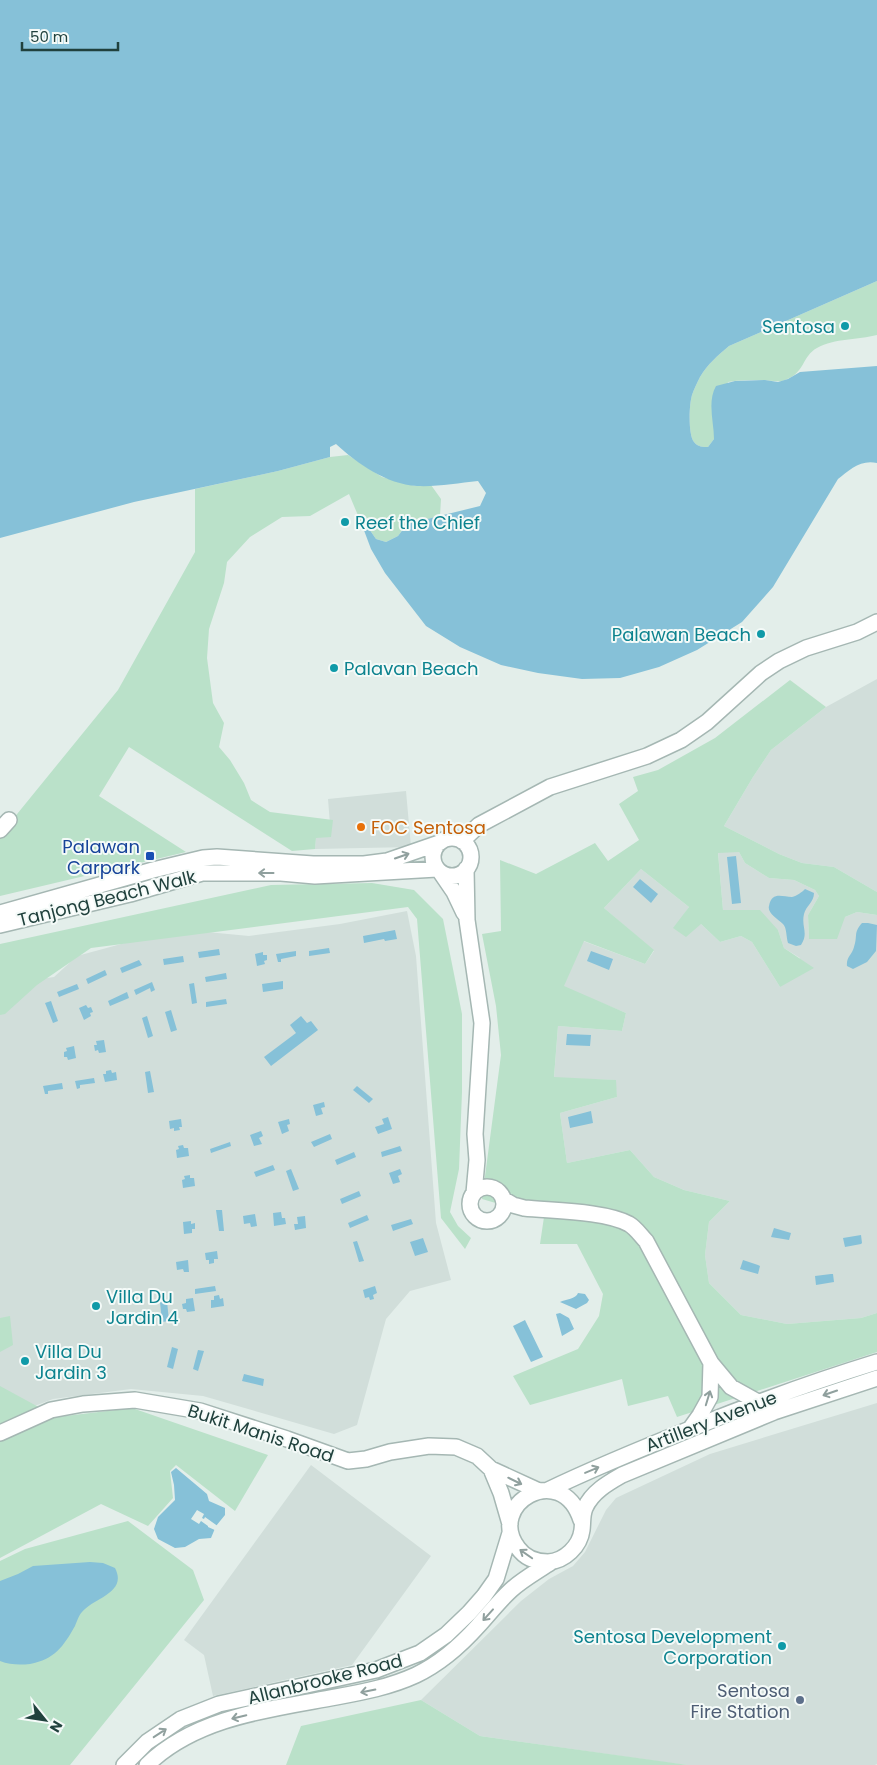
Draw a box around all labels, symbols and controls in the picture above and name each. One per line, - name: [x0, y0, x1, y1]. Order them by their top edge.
- scale bar: [22, 20, 119, 52]
- text: 50 m: [30, 26, 68, 47]
- place label: Sentosa: [762, 314, 835, 339]
- marker: Sentosa: [839, 320, 851, 332]
- place label: Reef the Chief: [355, 510, 480, 535]
- marker: Reef the Chief: [339, 516, 351, 528]
- place label: Palawan Beach: [612, 622, 751, 647]
- marker: Palawan Beach: [755, 628, 767, 640]
- place label: Palavan Beach: [344, 656, 479, 681]
- marker: Palavan Beach: [328, 662, 340, 674]
- place label: FOC Sentosa: [371, 815, 486, 840]
- marker: FOC Sentosa: [355, 821, 367, 833]
- place label: Palawan Carpark: [62, 834, 141, 880]
- marker: Palawan Carpark: [144, 850, 156, 862]
- one-way arrow: [393, 851, 409, 860]
- street label: Tanjong Beach Walk: [15, 864, 199, 932]
- one-way arrow: [258, 868, 274, 878]
- place label: Villa Du Jardin 4: [106, 1284, 179, 1330]
- marker: Villa Du Jardin 4: [90, 1300, 102, 1312]
- place label: Villa Du Jardin 3: [35, 1339, 107, 1385]
- marker: Villa Du Jardin 3: [19, 1355, 31, 1367]
- street label: Artillery Avenue: [642, 1384, 780, 1458]
- one-way arrow: [823, 1388, 839, 1398]
- one-way arrow: [703, 1391, 713, 1407]
- street label: Bukit Manis Road: [185, 1398, 337, 1468]
- one-way arrow: [584, 1464, 599, 1474]
- one-way arrow: [507, 1476, 522, 1486]
- one-way arrow: [519, 1549, 533, 1560]
- one-way arrow: [482, 1609, 494, 1622]
- place label: Sentosa Development Corporation: [573, 1624, 772, 1670]
- marker: Sentosa Development Corporation: [776, 1640, 788, 1652]
- street label: Allanbrooke Road: [245, 1648, 405, 1710]
- place label: Sentosa Fire Station: [691, 1678, 790, 1724]
- one-way arrow: [361, 1686, 377, 1696]
- marker: Sentosa Fire Station: [794, 1694, 806, 1706]
- north arrow: [20, 1695, 70, 1745]
- one-way arrow: [232, 1713, 248, 1722]
- text: N: [45, 1717, 68, 1736]
- one-way arrow: [153, 1728, 167, 1738]

